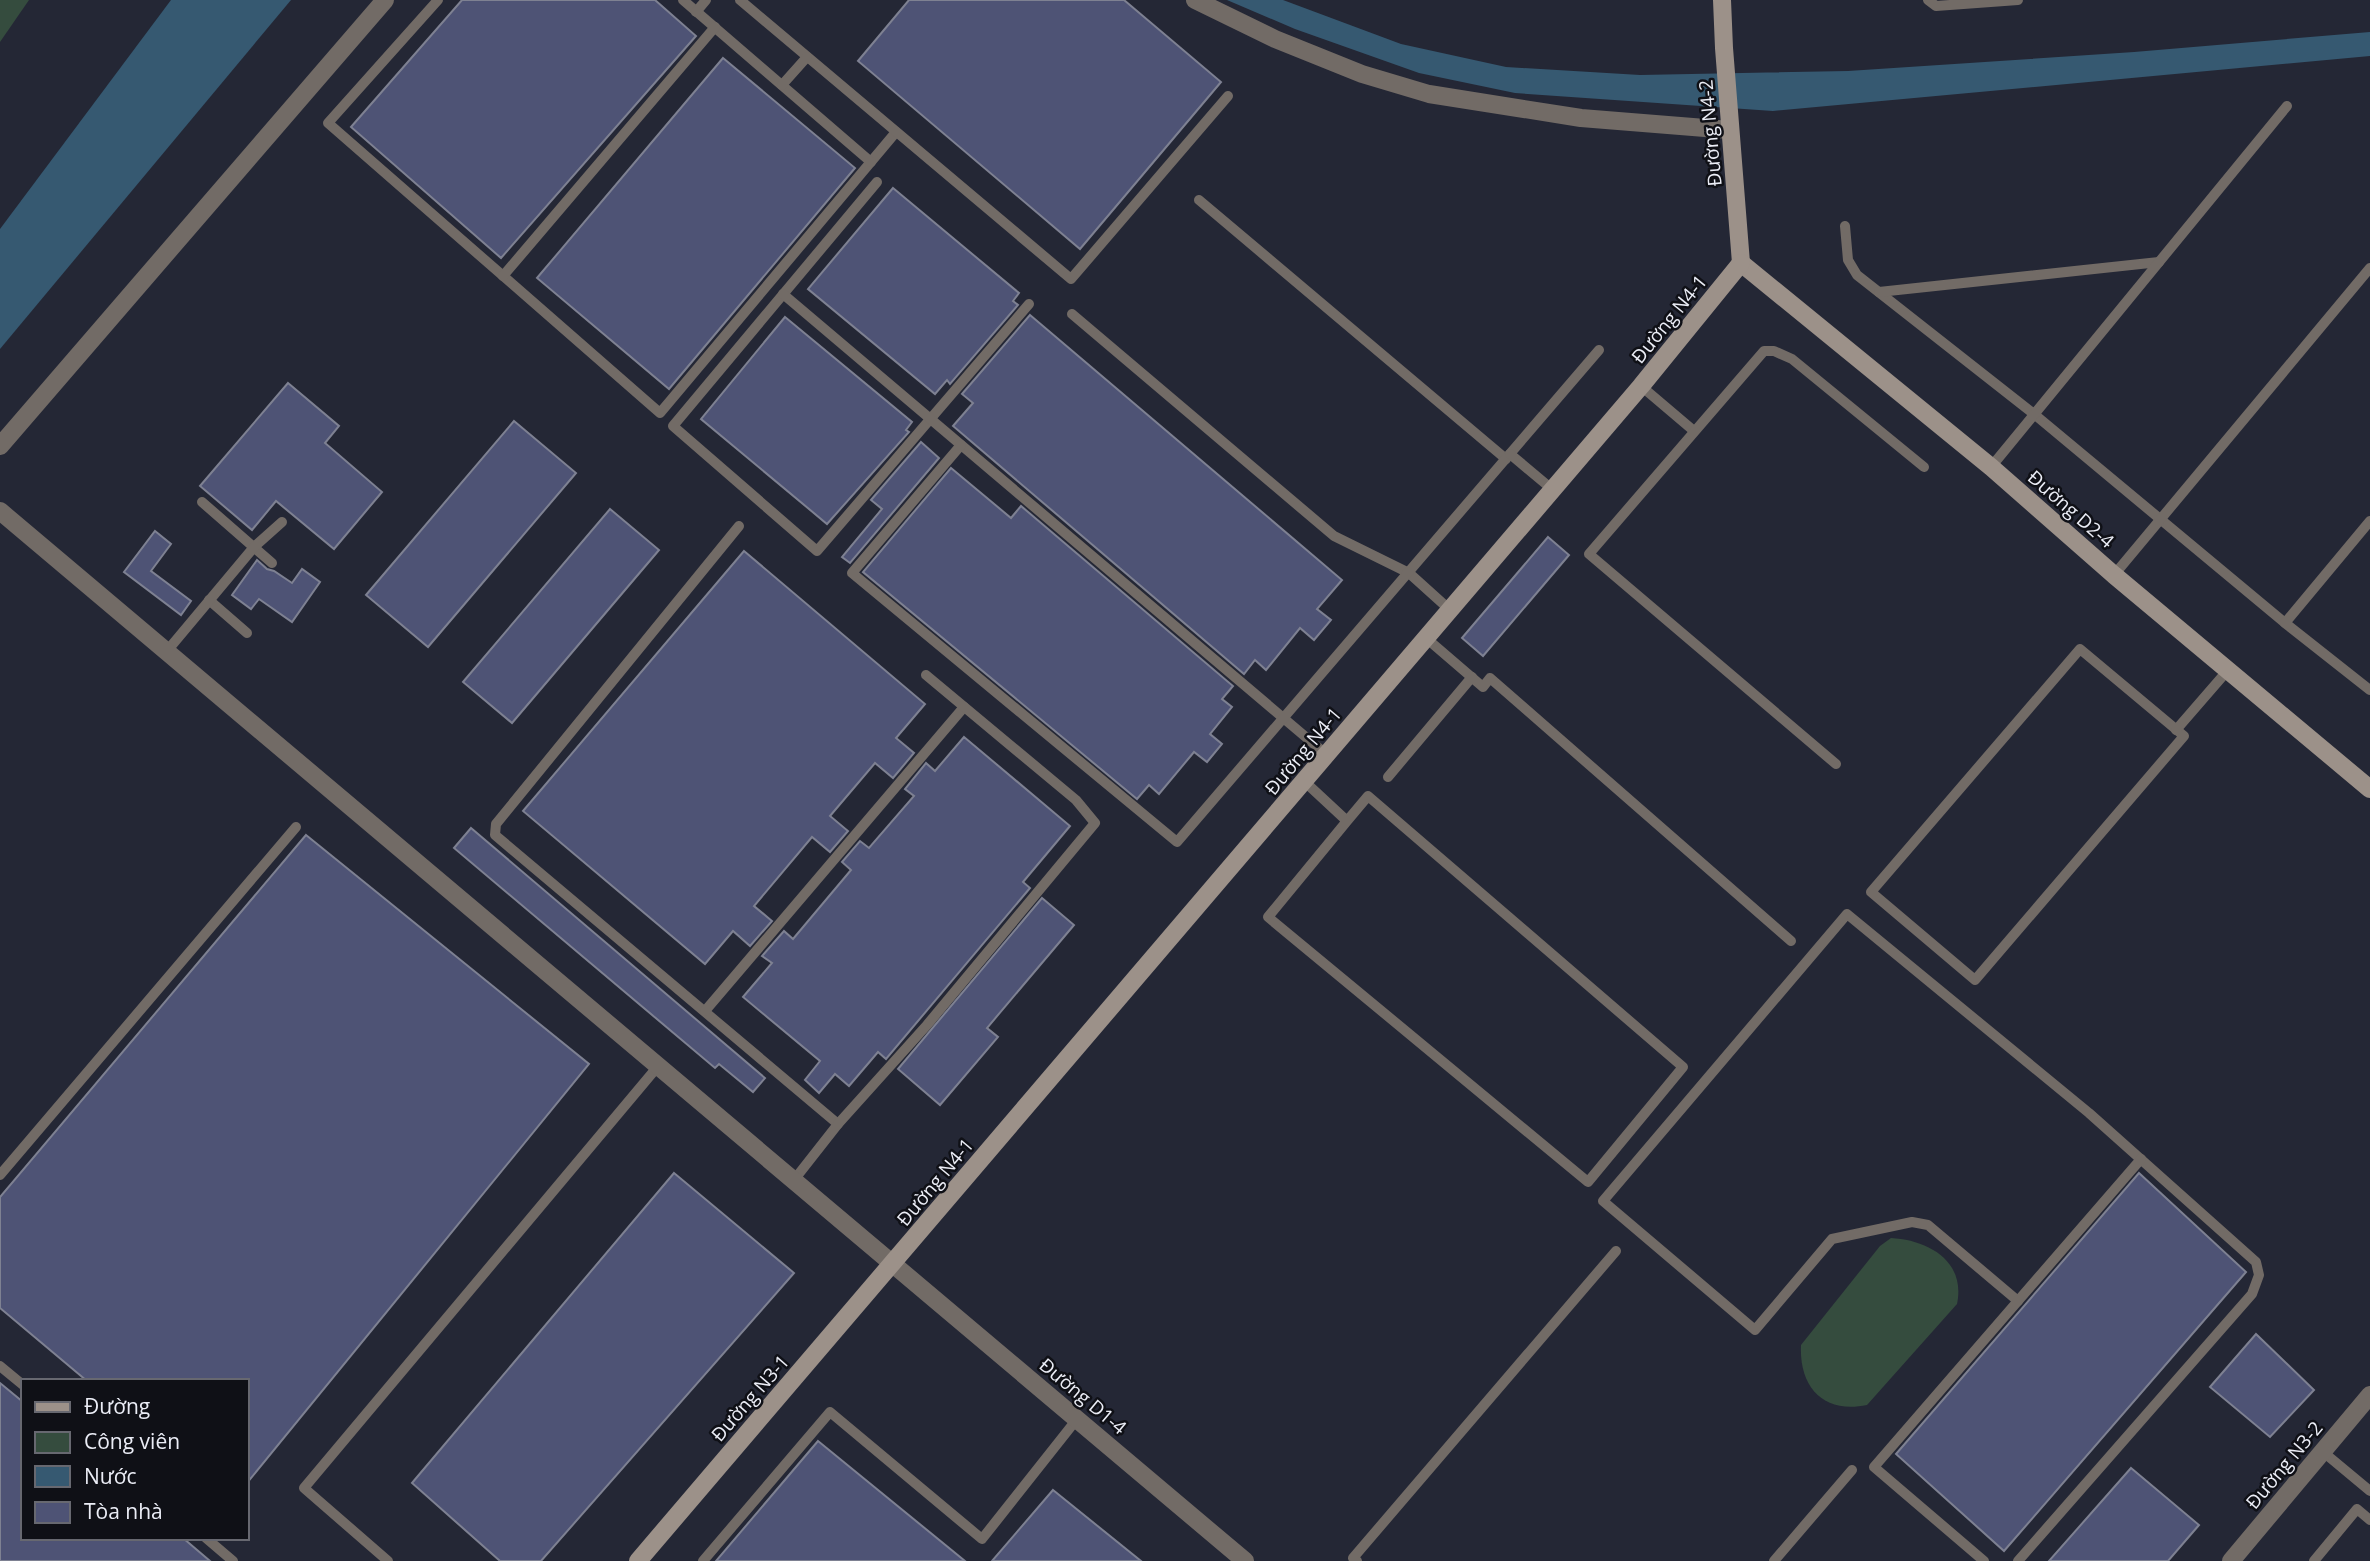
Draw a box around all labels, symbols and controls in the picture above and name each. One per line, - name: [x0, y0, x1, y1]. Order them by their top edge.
- street label: Đường N4-2: [1692, 79, 1728, 187]
- street label: Đường N4-1: [1625, 269, 1713, 369]
- street label: Đường D2-4: [2022, 464, 2120, 554]
- street label: Đường N4-1: [1259, 702, 1347, 800]
- street label: Đường N4-1: [891, 1133, 979, 1231]
- street label: Đường N3-1: [705, 1349, 795, 1447]
- street label: Đường D1-4: [1034, 1352, 1132, 1440]
- legend: [21, 1379, 248, 1540]
- text: Đường: [84, 1392, 150, 1420]
- street label: Đường N3-2: [2240, 1416, 2328, 1514]
- text: Công viên: [84, 1427, 180, 1455]
- text: Nước: [84, 1462, 137, 1490]
- text: Tòa nhà: [84, 1497, 163, 1525]

